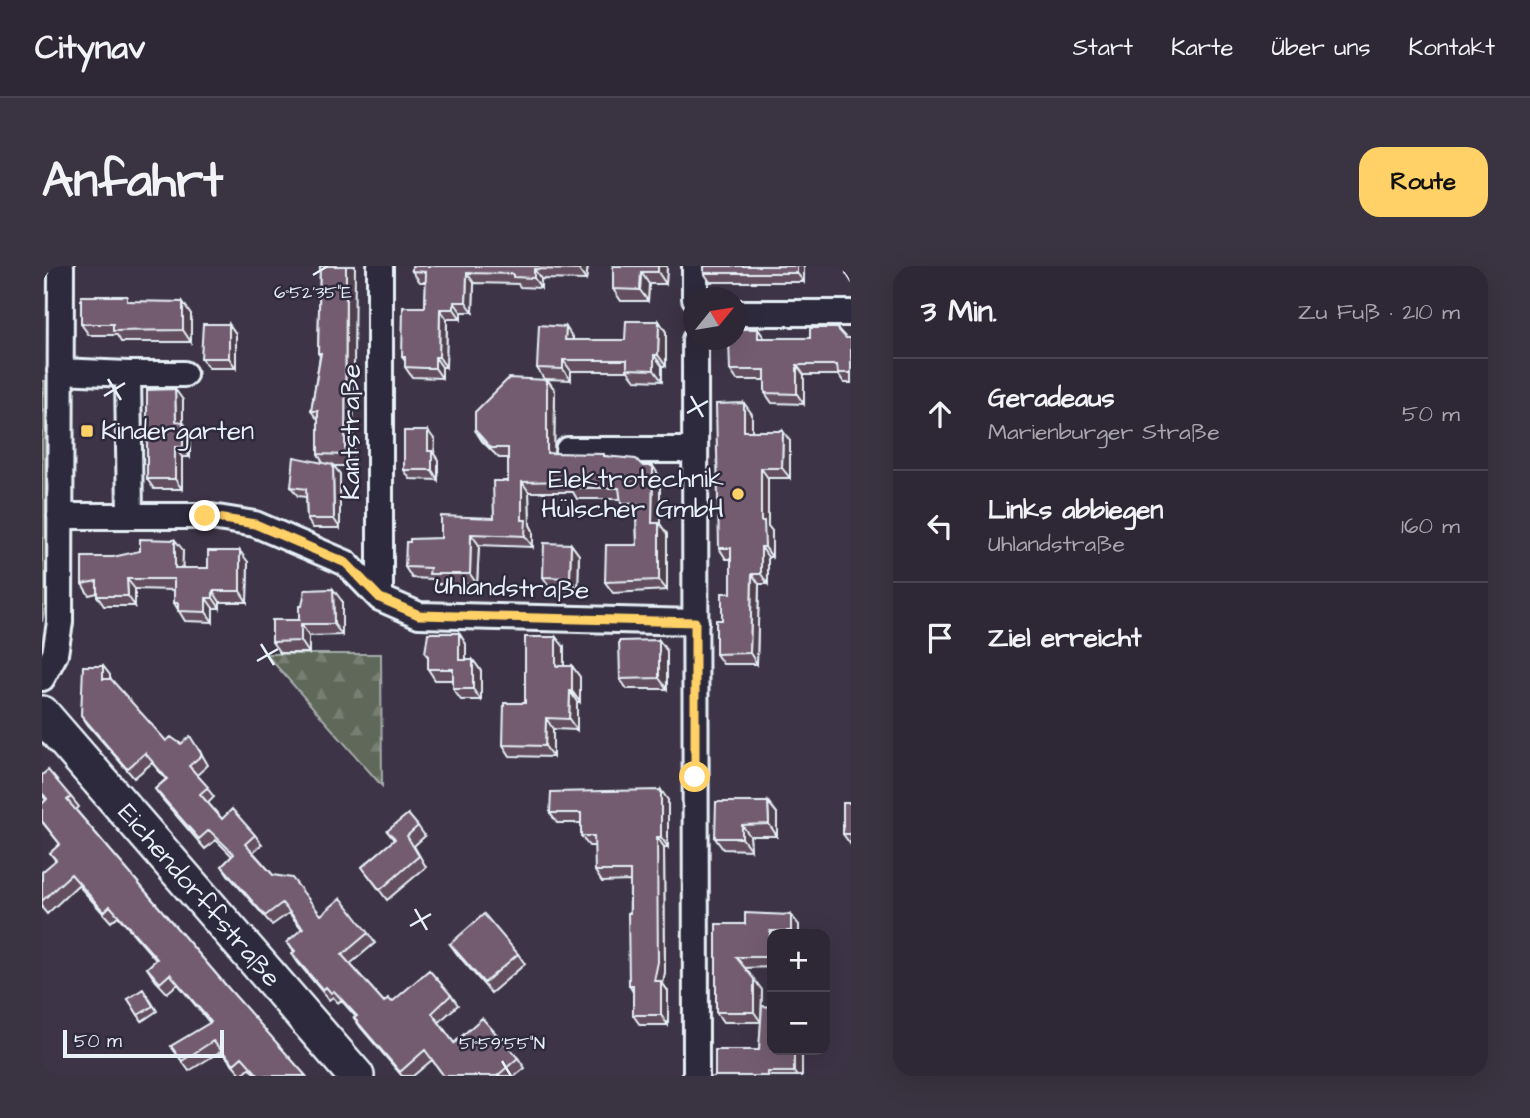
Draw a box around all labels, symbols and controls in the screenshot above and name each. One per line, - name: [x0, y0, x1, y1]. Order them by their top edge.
- text: Citynav: [35, 25, 145, 71]
- text: Start: [1073, 31, 1133, 65]
- text: Karte: [1171, 31, 1234, 65]
- text: Über uns: [1272, 31, 1371, 65]
- text: Kontakt: [1409, 31, 1495, 65]
- button: Route: [1359, 147, 1488, 217]
- text: Anfahrt: [42, 148, 223, 216]
- text: 6°52'35"E: [274, 280, 352, 305]
- north arrow: [683, 287, 746, 350]
- text: 3 Min.: [921, 291, 997, 333]
- text: Zu Fuß · 210 m: [1298, 296, 1460, 328]
- street label: Kantstraße: [333, 364, 369, 500]
- text: Geradeaus: [988, 380, 1115, 416]
- icon: ahead: [921, 395, 959, 433]
- text: 50 m: [1402, 398, 1460, 430]
- place label: Kindergarten: [101, 413, 254, 451]
- text: Marienburger Straße: [988, 416, 1220, 448]
- marker: Kindergarten: [79, 423, 95, 439]
- place label: Elektrotechnik Hülscher GmbH: [541, 461, 724, 527]
- marker: Elektrotechnik Hülscher GmbH: [730, 486, 746, 502]
- text: Links abbiegen: [988, 492, 1163, 528]
- route end: [189, 500, 220, 531]
- icon: left: [921, 507, 959, 545]
- text: 160 m: [1401, 510, 1460, 542]
- text: Uhlandstraße: [988, 528, 1125, 560]
- street label: Uhlandstraße: [434, 567, 590, 609]
- icon: arrive: [921, 619, 959, 657]
- text: Ziel erreicht: [988, 620, 1142, 656]
- route start: [679, 761, 710, 792]
- street label: Eichendorffstraße: [109, 796, 289, 995]
- map controls: [767, 929, 830, 1055]
- button: +: [767, 929, 830, 992]
- button: −: [767, 992, 830, 1055]
- scale bar: [63, 1027, 224, 1059]
- text: 50 m: [74, 1028, 122, 1055]
- text: 51°59'55"N: [459, 1031, 545, 1056]

